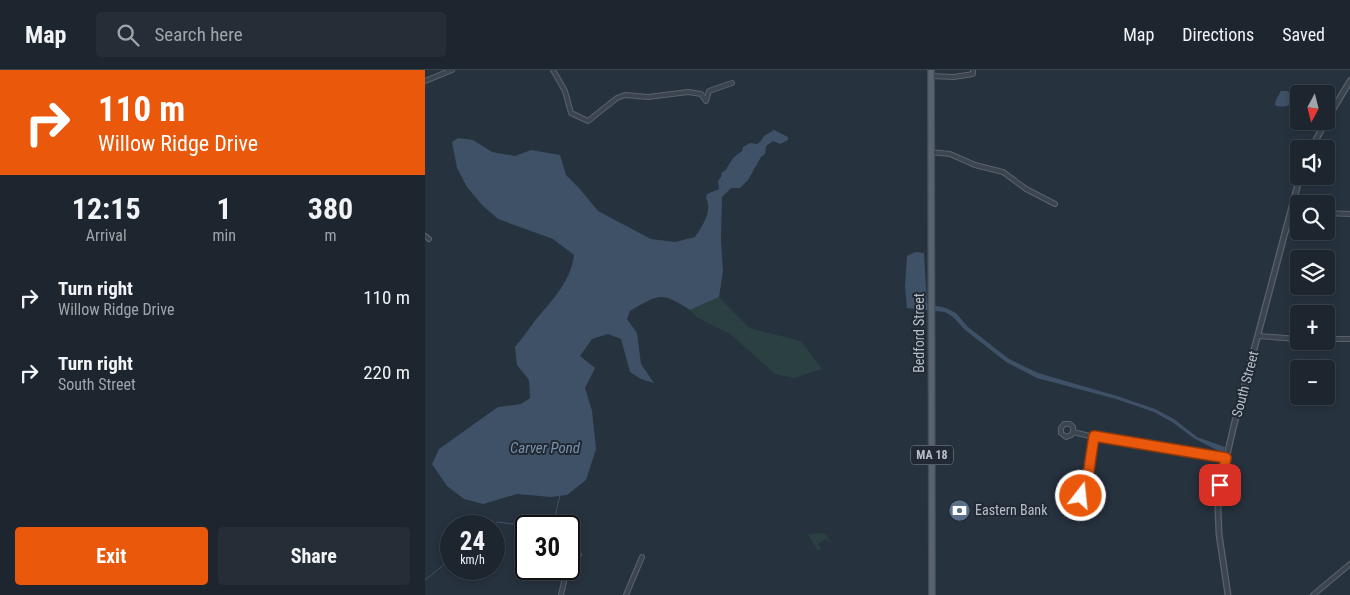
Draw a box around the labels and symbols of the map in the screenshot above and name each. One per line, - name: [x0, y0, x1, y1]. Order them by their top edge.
- north arrow: [1290, 85, 1335, 130]
- street label: Bedford Street: [911, 293, 927, 373]
- street label: South Street: [1228, 349, 1262, 419]
- water label: Carver Pond: [510, 439, 581, 457]
- road number: MA 18: [911, 446, 953, 464]
- pin: [1199, 464, 1241, 506]
- position arrow: [1054, 469, 1106, 521]
- bank icon: Eastern Bank: [947, 498, 971, 522]
- place label: Eastern Bank: [975, 502, 1048, 518]
- speed limit sign: 30: [515, 515, 580, 580]

